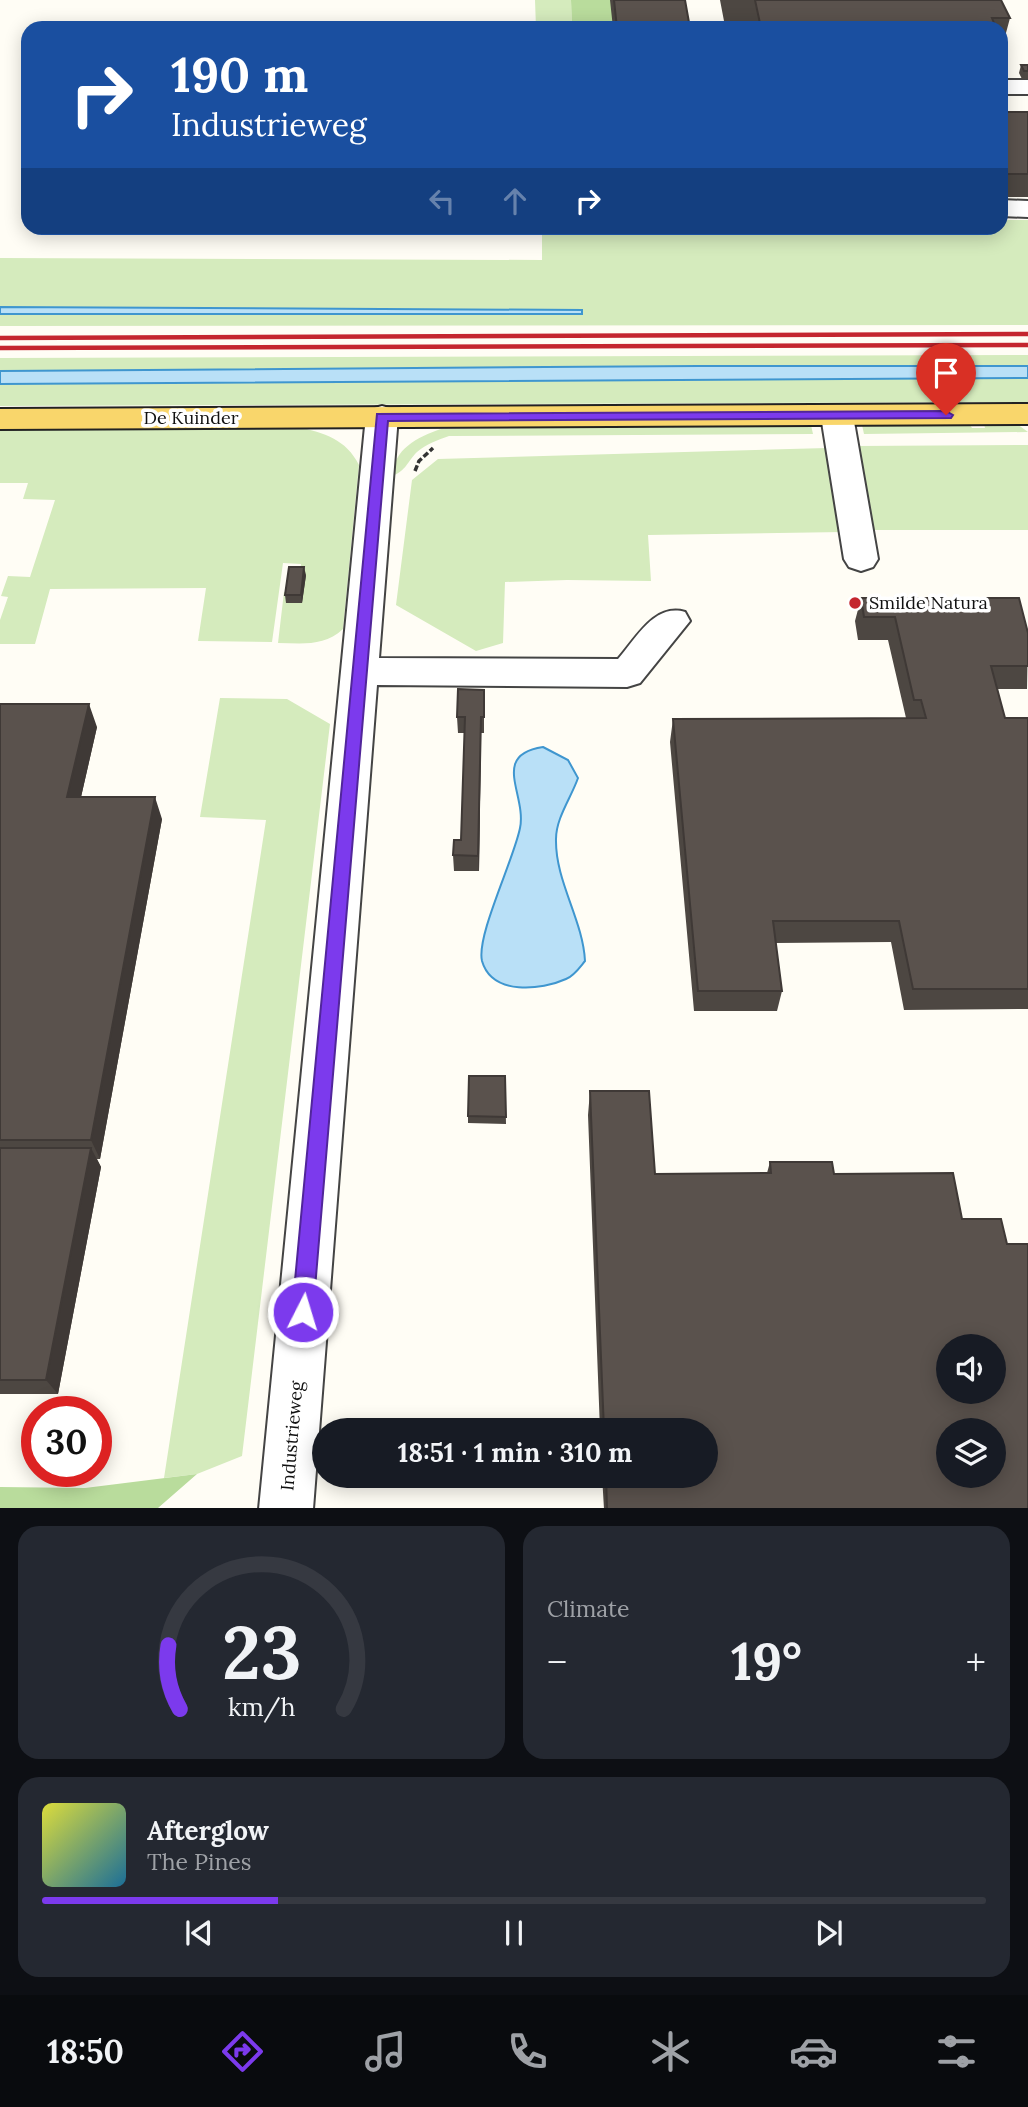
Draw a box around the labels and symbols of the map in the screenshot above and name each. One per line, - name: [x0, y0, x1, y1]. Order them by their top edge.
- pin: [916, 343, 976, 415]
- street label: De Kuinder: [143, 406, 239, 429]
- place label: Smilde Natura: [869, 591, 988, 614]
- marker: Smilde Natura: [847, 595, 863, 611]
- position arrow: [266, 1275, 340, 1349]
- street label: Industrieweg: [275, 1379, 308, 1492]
- speed limit sign: 30: [21, 1396, 112, 1487]

